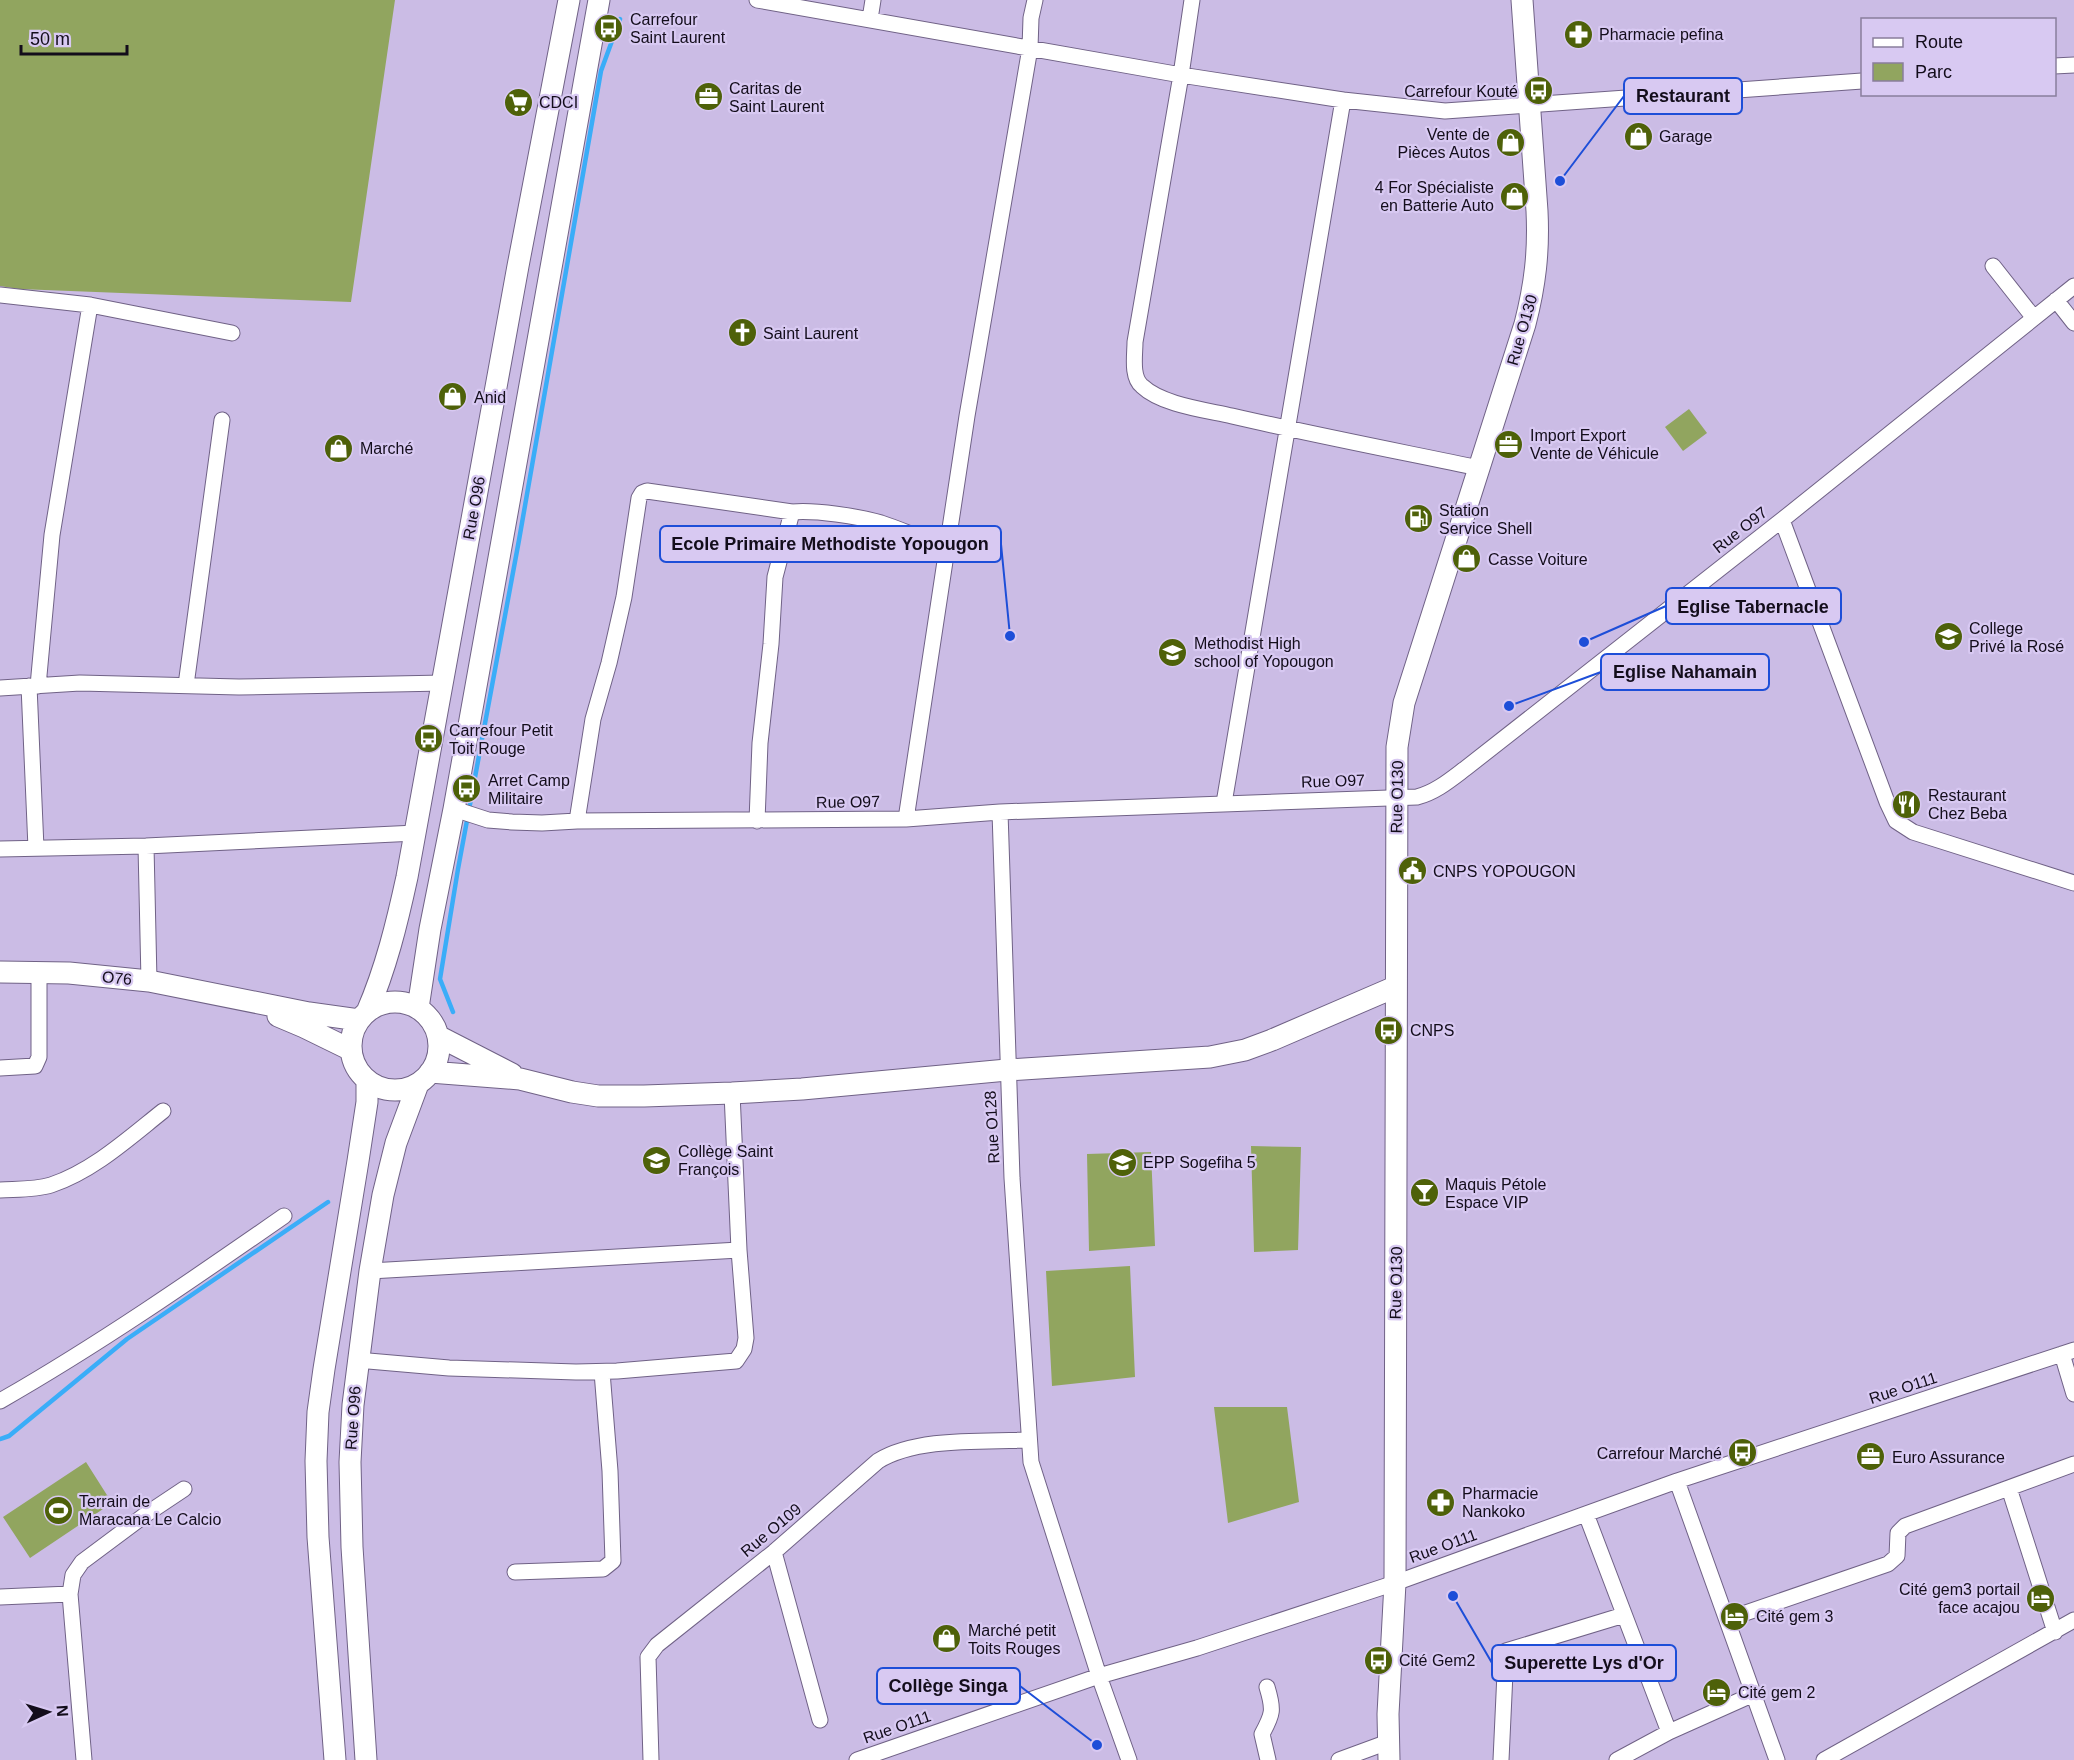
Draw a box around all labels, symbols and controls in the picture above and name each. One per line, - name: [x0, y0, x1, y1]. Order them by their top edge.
- place label: Carrefour Saint Laurent: [630, 11, 726, 46]
- bus stop icon: Carrefour Saint Laurent: [593, 12, 625, 44]
- scale bar: [21, 18, 128, 56]
- pharmacy icon: Pharmacie pefina: [1562, 18, 1594, 50]
- legend: [1861, 18, 2056, 96]
- place label: Pharmacie pefina: [1599, 26, 1724, 43]
- text: 50 m: [30, 29, 70, 49]
- text: Route: [1915, 32, 1963, 52]
- text: Parc: [1915, 62, 1952, 82]
- bus stop icon: Carrefour Kouté: [1523, 75, 1555, 107]
- callout: Restaurant: [1624, 78, 1742, 114]
- place label: Caritas de Saint Laurent: [729, 80, 825, 115]
- office icon: Caritas de Saint Laurent: [692, 81, 724, 113]
- place label: Carrefour Kouté: [1404, 83, 1518, 100]
- supermarket icon: CDCI: [502, 86, 534, 118]
- text: Restaurant: [1636, 86, 1730, 106]
- place label: CDCI: [539, 94, 578, 111]
- shop icon: Garage: [1622, 120, 1654, 152]
- place label: Vente de Pièces Autos: [1398, 126, 1490, 161]
- shop icon: Vente de Pièces Autos: [1495, 127, 1527, 159]
- place label: Garage: [1659, 128, 1712, 145]
- place label: 4 For Spécialiste en Batterie Auto: [1375, 179, 1494, 214]
- shop icon: 4 For Spécialiste en Batterie Auto: [1499, 180, 1531, 212]
- street label: Rue O130: [1504, 293, 1540, 367]
- church icon: Saint Laurent: [726, 317, 758, 349]
- place label: Saint Laurent: [763, 325, 859, 342]
- shop icon: Anid: [437, 381, 469, 413]
- place label: Anid: [474, 389, 506, 406]
- place label: Import Export Vente de Véhicule: [1530, 427, 1659, 462]
- office icon: Import Export Vente de Véhicule: [1493, 428, 1525, 460]
- shop icon: Marché: [323, 432, 355, 464]
- place label: Marché: [360, 440, 413, 457]
- street label: Rue O96: [460, 475, 488, 541]
- place label: Station Service Shell: [1439, 502, 1532, 537]
- fuel station icon: Station Service Shell: [1402, 503, 1434, 535]
- street label: Rue O97: [1710, 504, 1771, 556]
- callout: Ecole Primaire Methodiste Yopougon: [660, 526, 1001, 562]
- text: Ecole Primaire Methodiste Yopougon: [671, 534, 989, 554]
- shop icon: Casse Voiture: [1451, 543, 1483, 575]
- place label: Casse Voiture: [1488, 551, 1588, 568]
- callout: Eglise Tabernacle: [1666, 588, 1841, 624]
- text: Eglise Tabernacle: [1677, 597, 1829, 617]
- place label: College Privé la Rosé: [1969, 620, 2064, 655]
- school or university icon: College Privé la Rosé: [1932, 621, 1964, 653]
- place label: Methodist High school of Yopougon: [1194, 635, 1334, 670]
- school or university icon: Methodist High school of Yopougon: [1157, 636, 1189, 668]
- callout: Eglise Nahamain: [1601, 654, 1769, 690]
- text: Eglise Nahamain: [1613, 662, 1757, 682]
- place label: Carrefour Petit Toit Rouge: [449, 722, 554, 757]
- bus stop icon: Carrefour Petit Toit Rouge: [412, 723, 444, 755]
- street label: Rue O130: [1388, 760, 1406, 834]
- street label: Rue O97: [1301, 771, 1365, 791]
- place label: Arret Camp Militaire: [488, 772, 570, 807]
- bus stop icon: Arret Camp Militaire: [451, 773, 483, 805]
- place label: Restaurant Chez Beba: [1928, 787, 2007, 822]
- restaurant icon: Restaurant Chez Beba: [1891, 788, 1923, 820]
- street label: Rue O97: [816, 793, 880, 811]
- public building icon: CNPS YOPOUGON: [1396, 855, 1428, 887]
- place label: CNPS YOPOUGON: [1433, 863, 1576, 880]
- street label: O76: [101, 968, 133, 988]
- bus stop icon: CNPS: [1373, 1014, 1405, 1046]
- place label: CNPS: [1410, 1022, 1454, 1039]
- street label: Rue O128: [982, 1090, 1002, 1164]
- place label: Collège Saint François: [678, 1143, 774, 1178]
- school or university icon: Collège Saint François: [641, 1144, 673, 1176]
- school or university icon: EPP Sogefiha 5: [1106, 1146, 1138, 1178]
- place label: EPP Sogefiha 5: [1143, 1154, 1256, 1171]
- place label: Maquis Pétole Espace VIP: [1445, 1176, 1546, 1211]
- bar icon: Maquis Pétole Espace VIP: [1408, 1177, 1440, 1209]
- street label: Rue O130: [1387, 1246, 1405, 1320]
- street label: Rue O111: [1867, 1369, 1939, 1407]
- street label: Rue O96: [342, 1385, 364, 1451]
- bus stop icon: Carrefour Marché: [1727, 1437, 1759, 1469]
- office icon: Euro Assurance: [1855, 1441, 1887, 1473]
- place label: Carrefour Marché: [1597, 1445, 1722, 1462]
- place label: Euro Assurance: [1892, 1449, 2005, 1466]
- place label: Pharmacie Nankoko: [1462, 1485, 1539, 1520]
- pharmacy icon: Pharmacie Nankoko: [1425, 1486, 1457, 1518]
- place label: Terrain de Maracana Le Calcio: [79, 1493, 221, 1528]
- sports icon: Terrain de Maracana Le Calcio: [42, 1494, 74, 1526]
- street label: Rue O109: [738, 1500, 804, 1560]
- street label: Rue O111: [1407, 1526, 1479, 1566]
- place label: Cité gem3 portail face acajou: [1899, 1581, 2020, 1616]
- hotel icon: Cité gem3 portail face acajou: [2025, 1582, 2057, 1614]
- hotel icon: Cité gem 3: [1719, 1600, 1751, 1632]
- place label: Cité gem 3: [1756, 1608, 1833, 1625]
- place label: Marché petit Toits Rouges: [968, 1622, 1061, 1657]
- shop icon: Marché petit Toits Rouges: [931, 1623, 963, 1655]
- bus stop icon: Cité Gem2: [1362, 1644, 1394, 1676]
- callout: Superette Lys d'Or: [1492, 1645, 1676, 1681]
- place label: Cité Gem2: [1399, 1652, 1476, 1669]
- text: Superette Lys d'Or: [1504, 1653, 1664, 1673]
- callout: Collège Singa: [877, 1668, 1020, 1704]
- text: Collège Singa: [888, 1676, 1008, 1696]
- hotel icon: Cité gem 2: [1701, 1676, 1733, 1708]
- north arrow: [18, 1682, 78, 1742]
- place label: Cité gem 2: [1738, 1684, 1815, 1701]
- text: N: [54, 1705, 71, 1717]
- street label: Rue O111: [861, 1707, 933, 1747]

